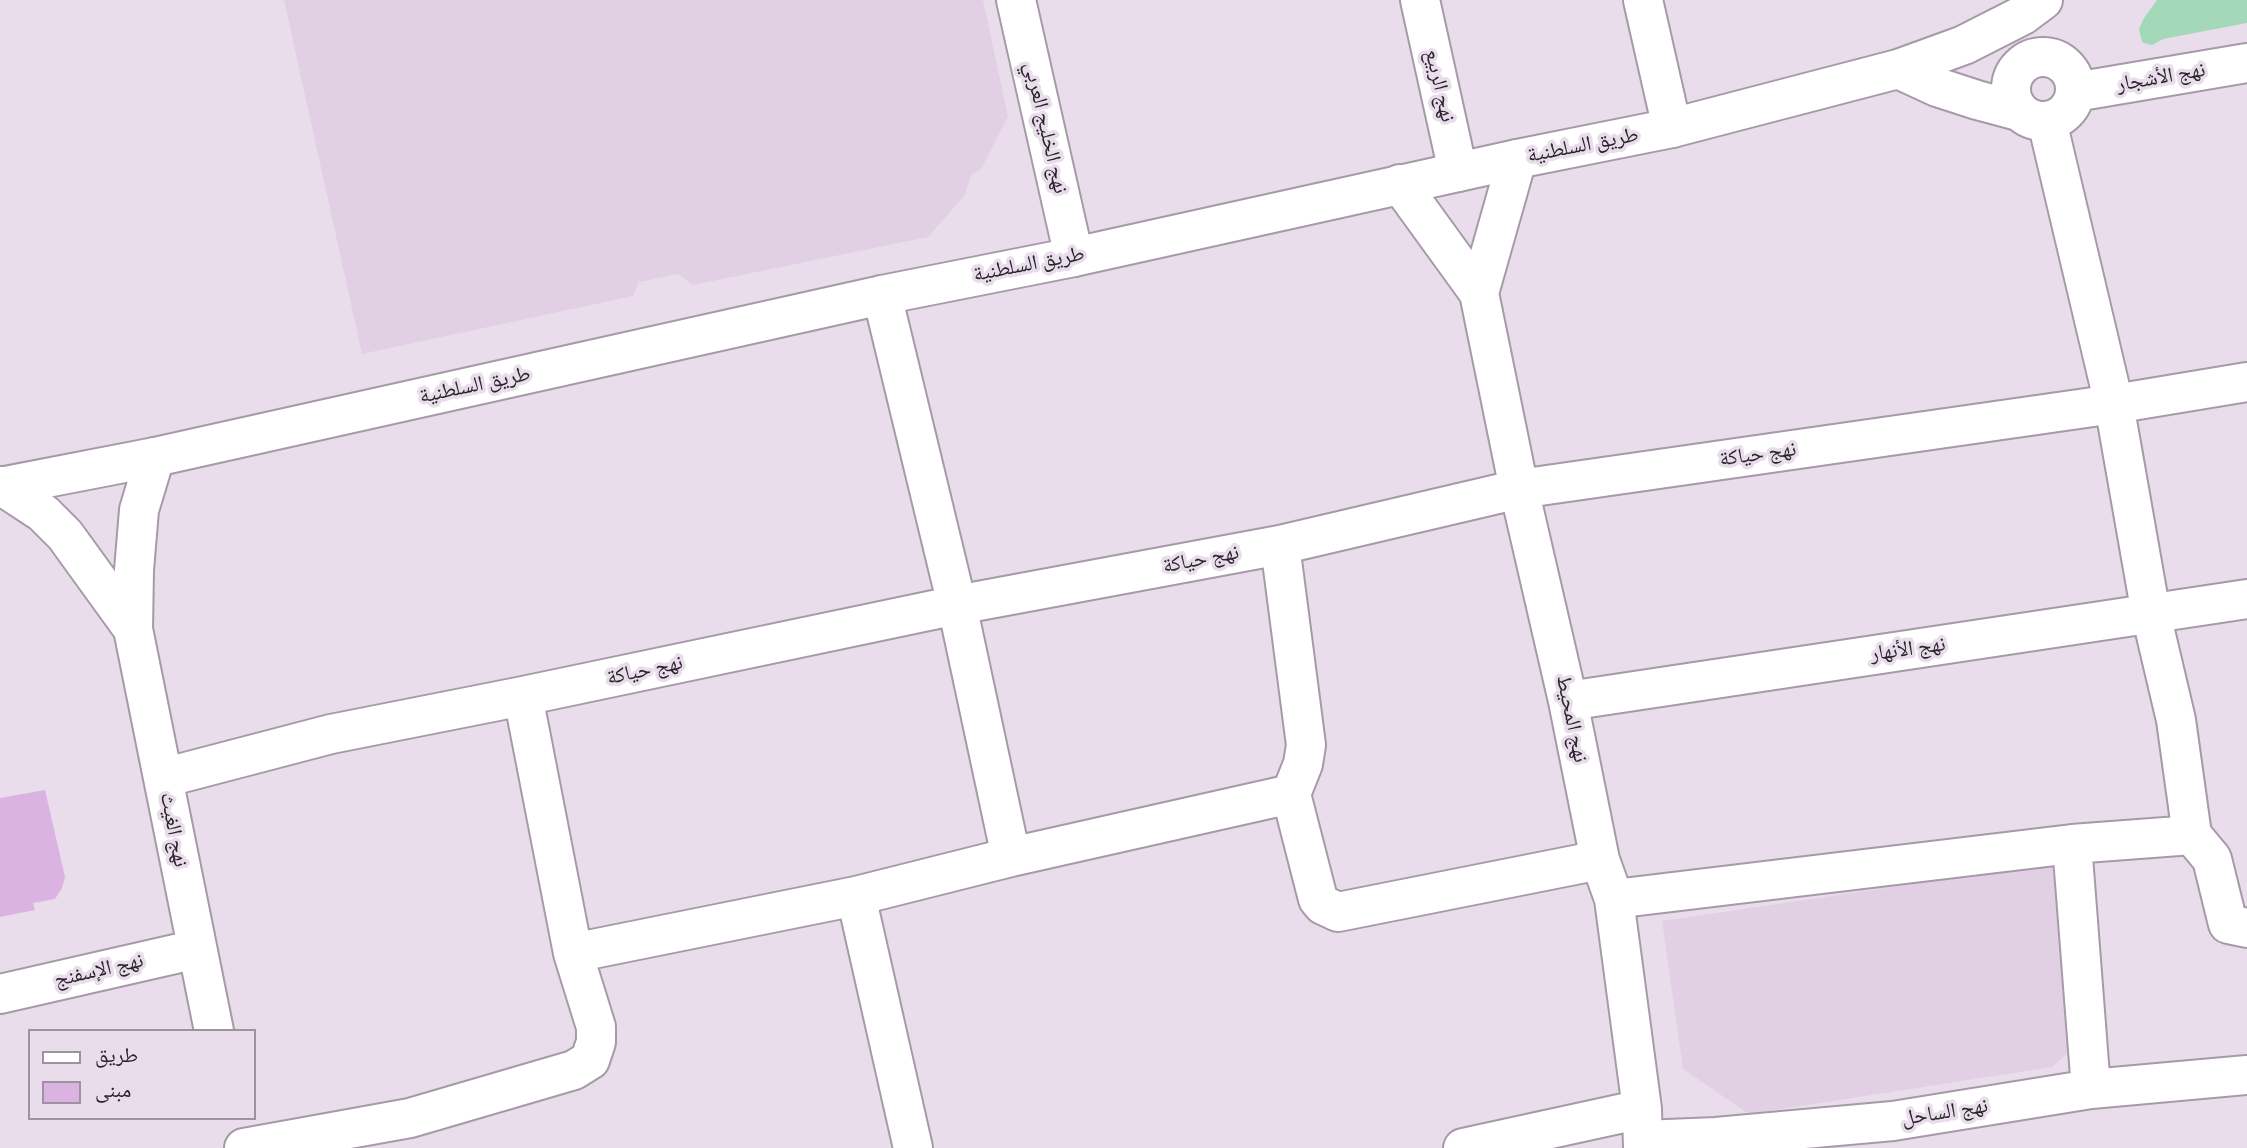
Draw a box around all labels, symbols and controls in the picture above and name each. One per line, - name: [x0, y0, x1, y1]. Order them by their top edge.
- street label: نهج الربيع: [1418, 47, 1460, 125]
- street label: نهج الأشجار: [2115, 58, 2207, 98]
- street label: نهج الخليج العربي: [1018, 60, 1072, 196]
- street label: طريق السلطنية: [1525, 123, 1641, 169]
- street label: طريق السلطنية: [971, 242, 1087, 288]
- street label: طريق السلطنية: [417, 362, 533, 410]
- street label: نهج حياكة: [1718, 437, 1798, 473]
- street label: نهج حياكة: [1161, 540, 1241, 580]
- street label: نهج الأنهار: [1869, 632, 1947, 668]
- street label: نهج حياكة: [605, 651, 685, 691]
- street label: نهج المحيط: [1549, 673, 1593, 765]
- street label: نهج الغيث: [153, 791, 193, 869]
- street label: نهج الإسفنج: [52, 949, 146, 993]
- legend: [28, 1029, 256, 1120]
- text: طريق: [95, 1043, 138, 1067]
- text: مبنى: [95, 1078, 131, 1102]
- street label: نهج الساحل: [1900, 1094, 1990, 1132]

